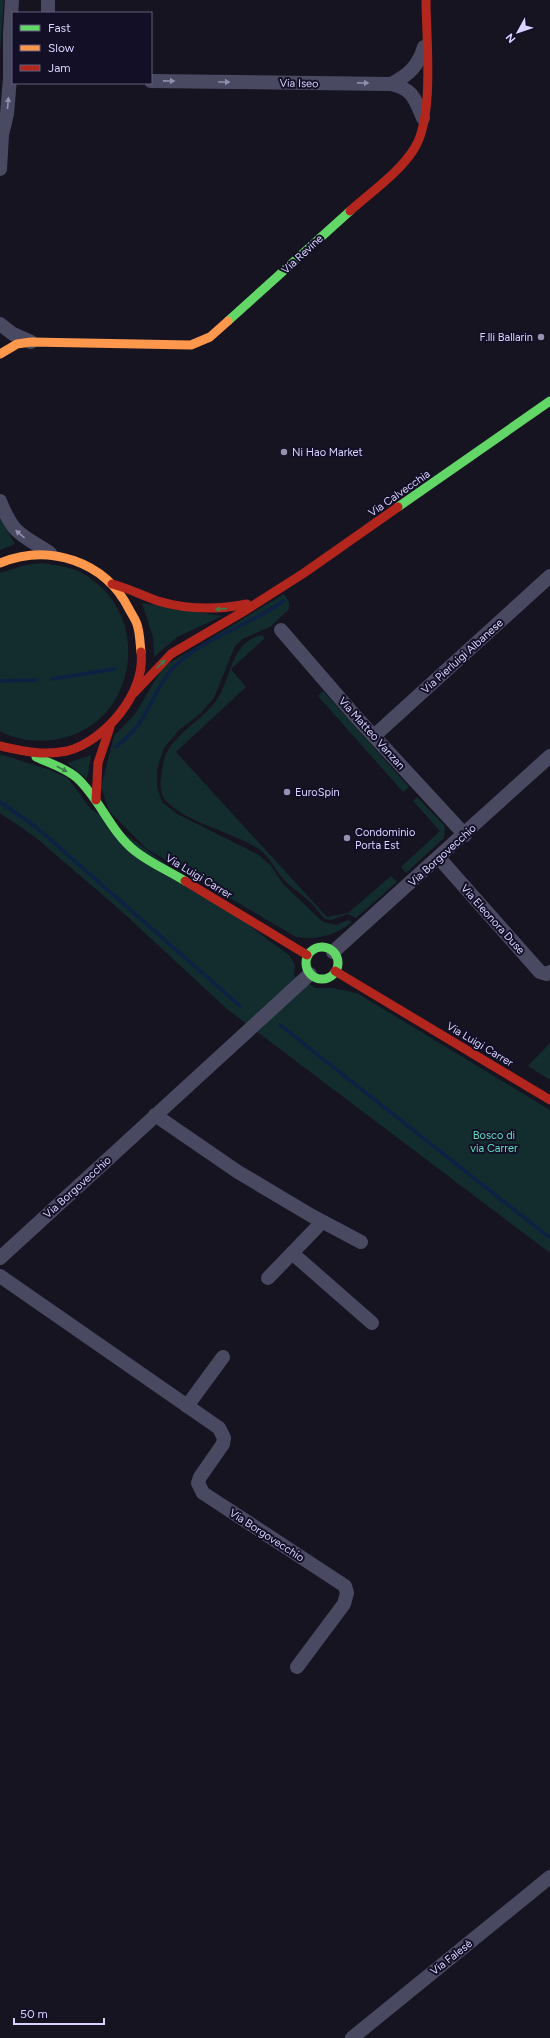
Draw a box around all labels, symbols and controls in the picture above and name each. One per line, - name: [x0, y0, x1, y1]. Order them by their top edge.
- legend: [12, 12, 152, 84]
- north arrow: [498, 12, 538, 52]
- text: Fast: [48, 21, 71, 35]
- text: N: [503, 31, 518, 46]
- text: Slow: [48, 41, 75, 55]
- text: Jam: [48, 61, 71, 75]
- street label: Via Iseo: [279, 77, 319, 90]
- one-way arrow: [163, 78, 176, 84]
- one-way arrow: [218, 79, 231, 85]
- one-way arrow: [357, 80, 369, 87]
- one-way arrow: [5, 97, 11, 109]
- street label: Via Revine: [279, 232, 326, 277]
- place label: F.lli Ballarin: [479, 331, 533, 344]
- marker: F.lli Ballarin: [536, 332, 546, 342]
- place label: Ni Hao Market: [292, 446, 363, 459]
- marker: Ni Hao Market: [279, 447, 289, 457]
- street label: Via Calvecchia: [366, 467, 433, 519]
- one-way arrow: [14, 530, 25, 539]
- one-way arrow: [215, 605, 227, 612]
- street label: Via Pierluigi Albanese: [419, 616, 506, 696]
- one-way arrow: [156, 659, 166, 669]
- street label: Via Matteo Vanzan: [336, 694, 408, 772]
- one-way arrow: [57, 766, 68, 772]
- place label: EuroSpin: [295, 786, 340, 799]
- marker: EuroSpin: [282, 787, 292, 797]
- street label: Via Borgovecchio: [406, 822, 479, 889]
- place label: Condominio Porta Est: [355, 826, 415, 852]
- marker: Condominio Porta Est: [342, 833, 352, 843]
- street label: Via Luigi Carrer: [163, 851, 235, 902]
- street label: Via Eleonora Duse: [458, 882, 527, 957]
- street label: Via Luigi Carrer: [444, 1019, 516, 1070]
- park label: Bosco di via Carrer: [470, 1129, 518, 1155]
- street label: Via Borgovecchio: [41, 1154, 114, 1221]
- street label: Via Borgovecchio: [227, 1506, 307, 1564]
- street label: Via Falesè: [428, 1937, 475, 1978]
- scale bar: [14, 2000, 104, 2026]
- text: 50 m: [20, 2007, 48, 2021]

